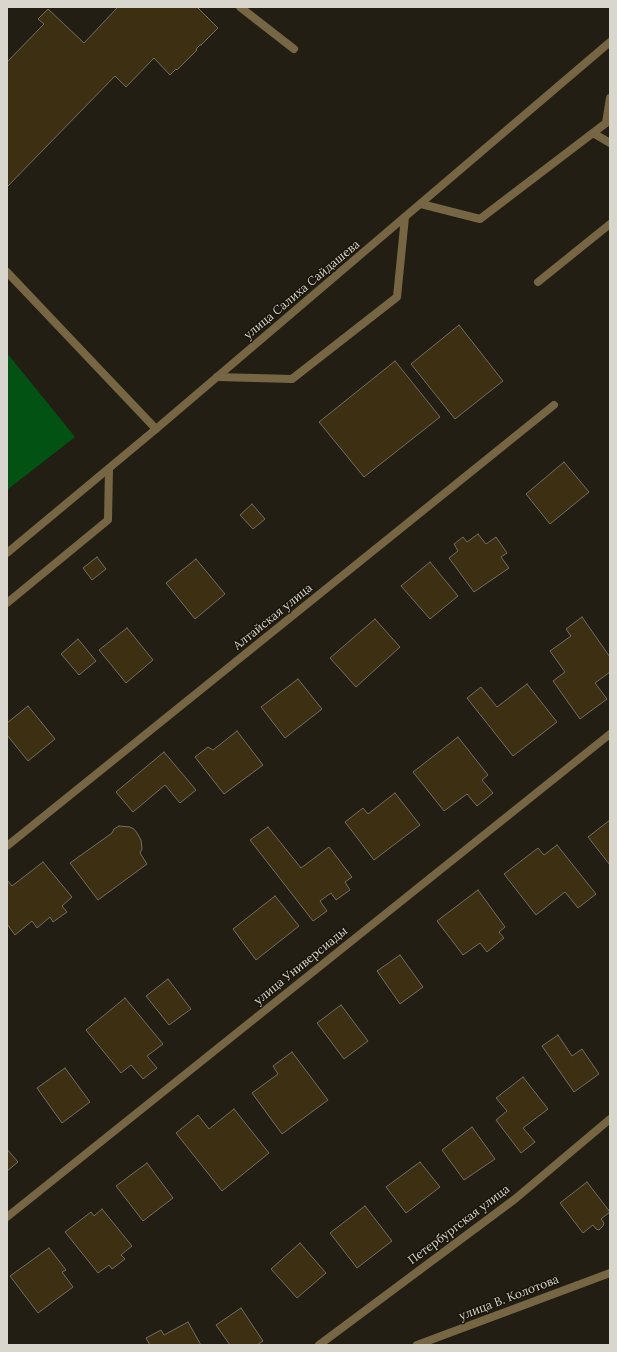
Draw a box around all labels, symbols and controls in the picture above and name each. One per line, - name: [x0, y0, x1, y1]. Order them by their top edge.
- street label: улица Салиха Сайдашева: [241, 237, 363, 343]
- street label: Алтайская улица: [231, 581, 315, 653]
- street label: улица Универсиады: [251, 924, 351, 1008]
- street label: Петербургская улица: [405, 1182, 513, 1268]
- street label: улица В. Колотова: [457, 1272, 561, 1324]

